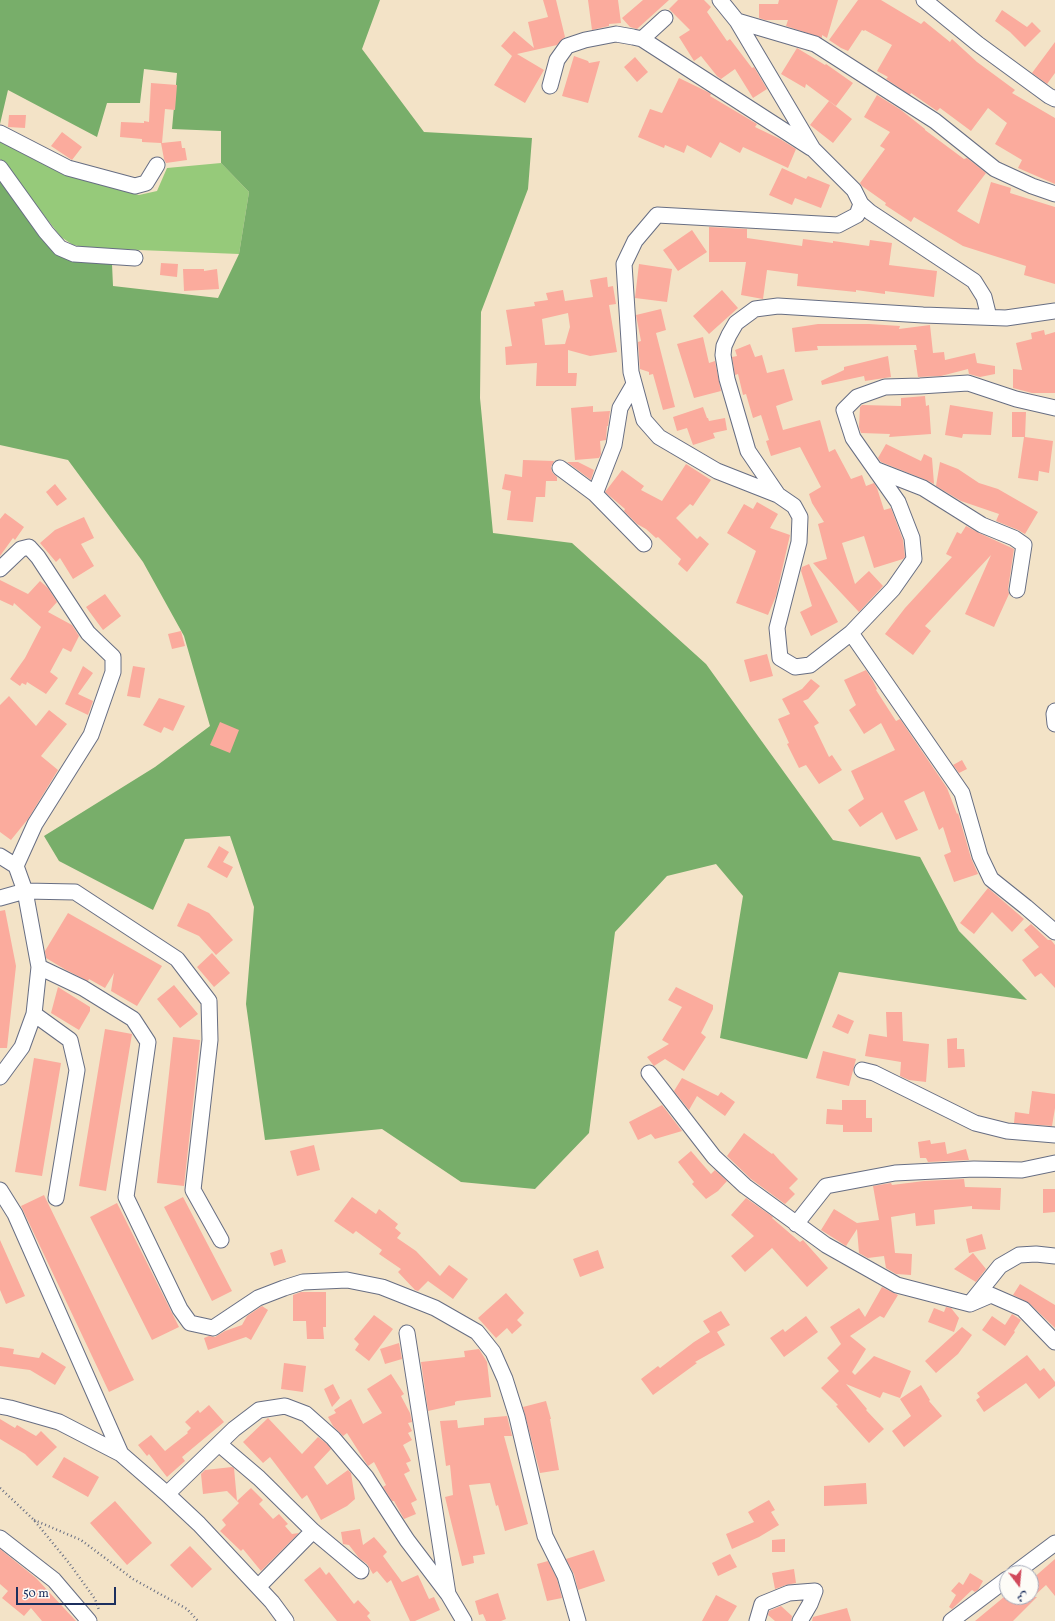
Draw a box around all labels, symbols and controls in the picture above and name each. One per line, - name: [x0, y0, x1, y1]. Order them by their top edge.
- north arrow: [999, 1565, 1039, 1605]
- scale bar: [18, 1579, 118, 1605]
- text: 50 m: [23, 1586, 49, 1602]
- text: ش: [1015, 1587, 1029, 1605]

